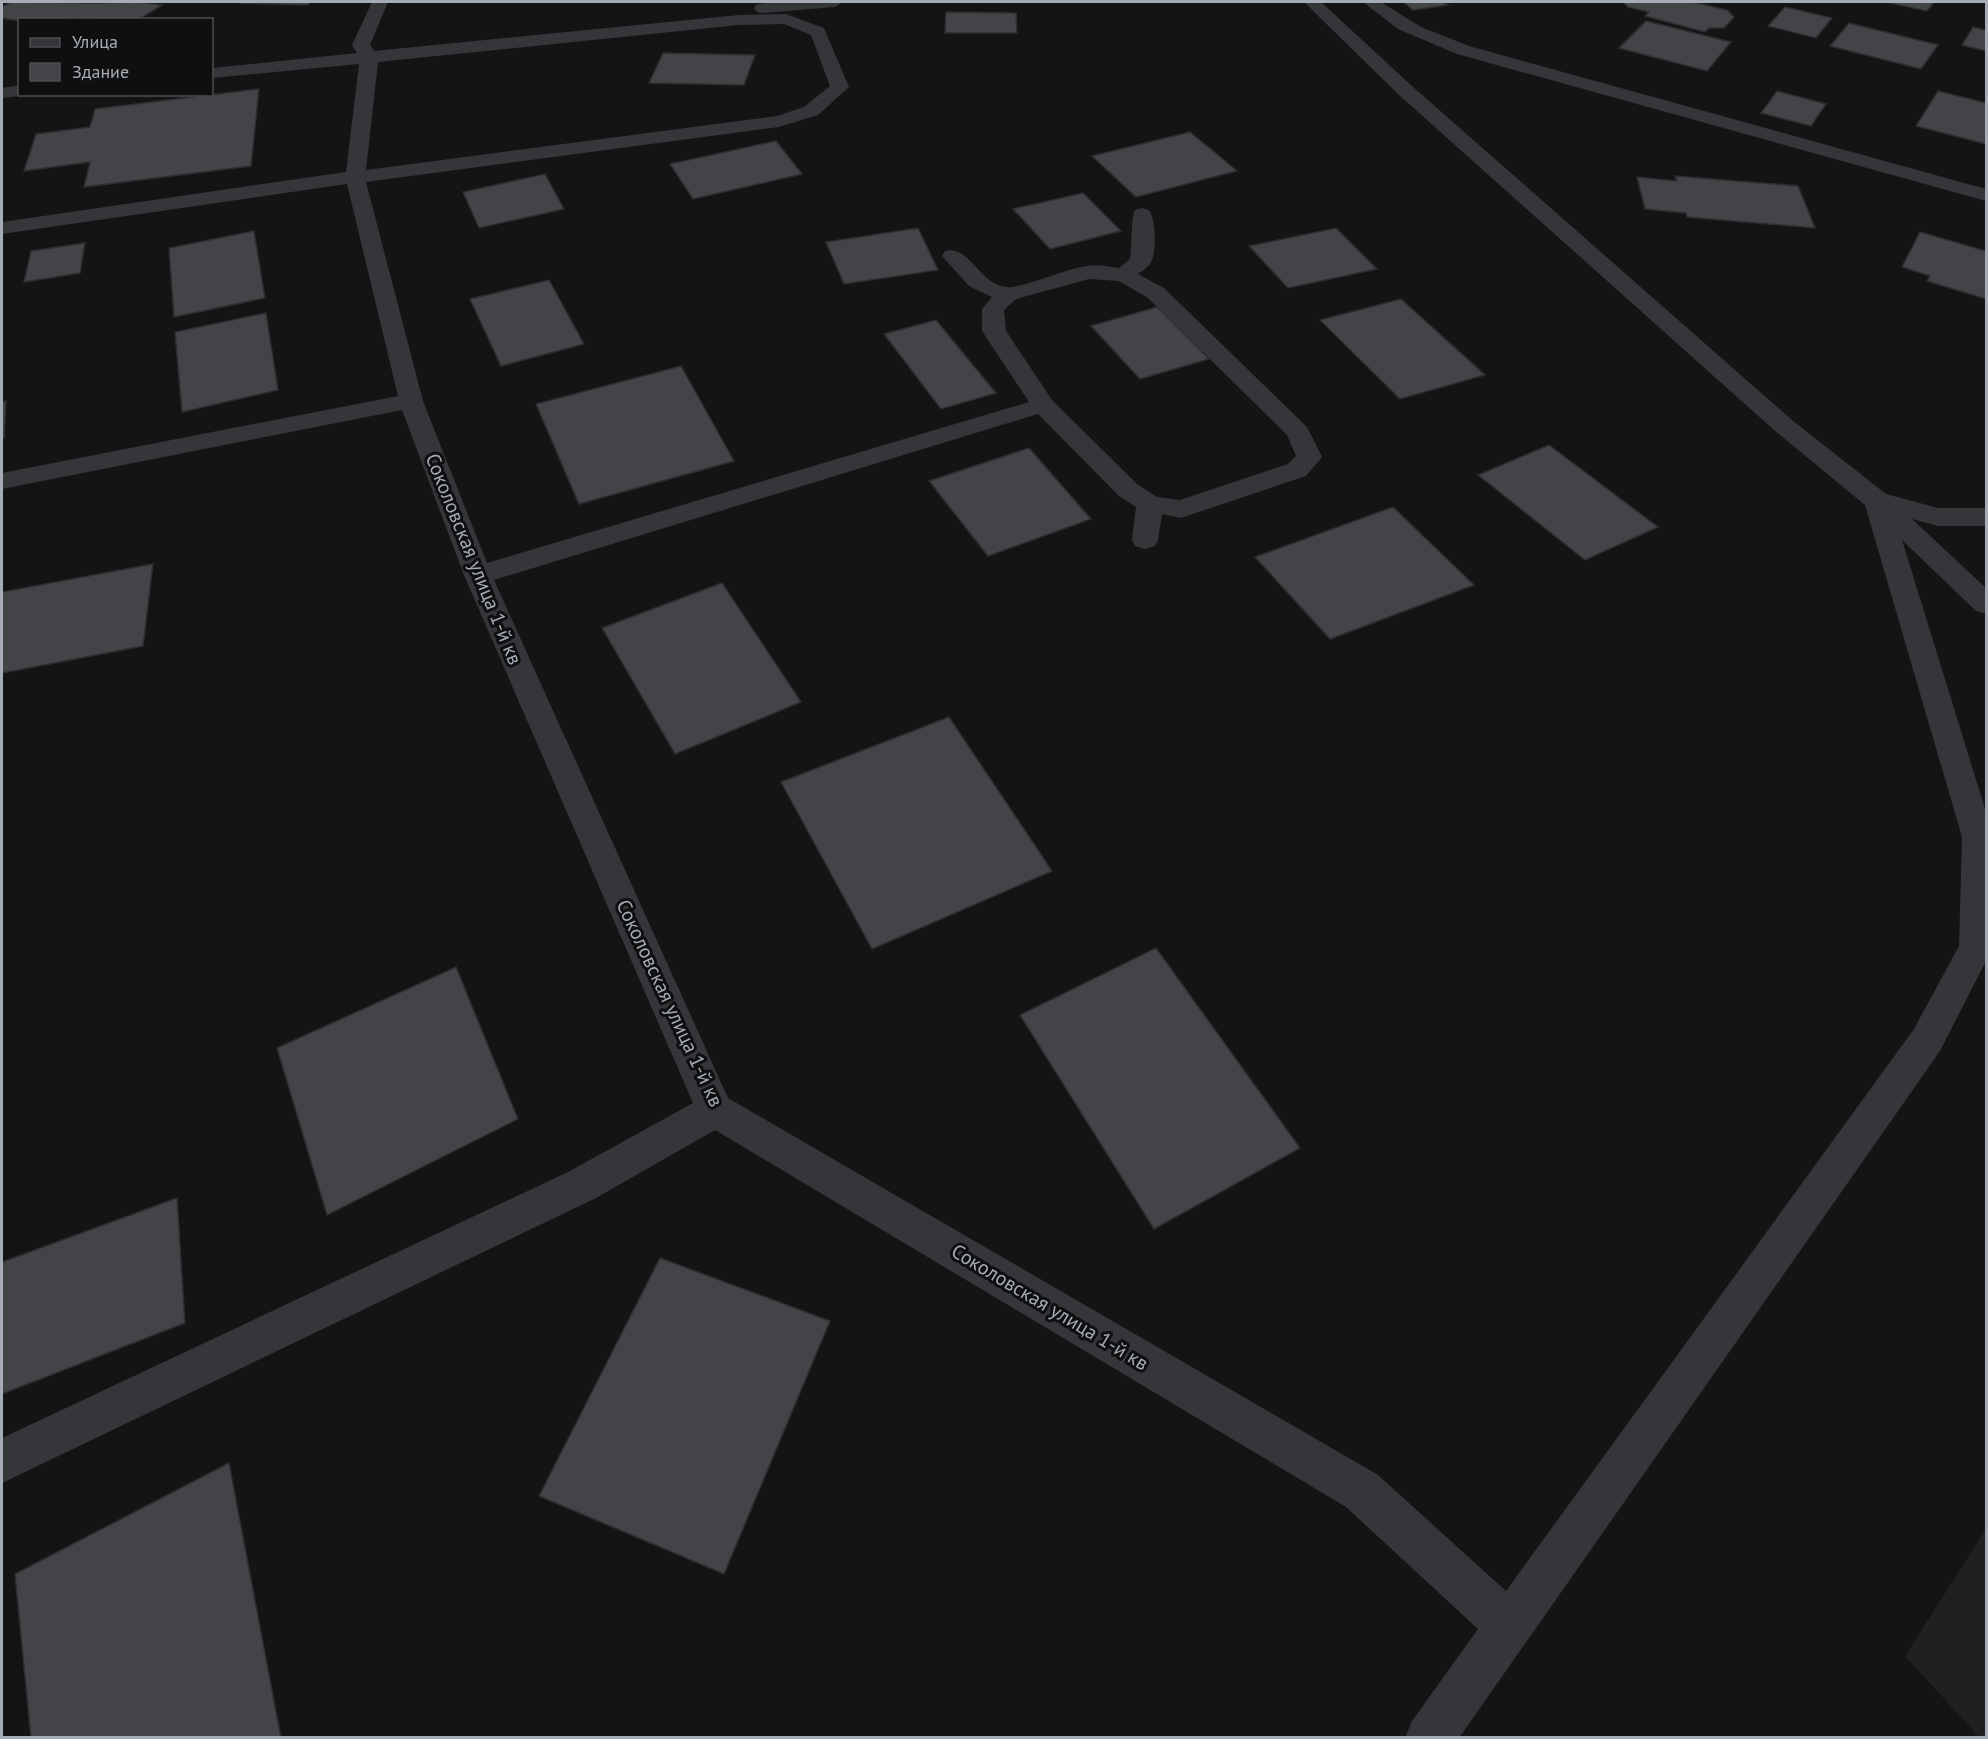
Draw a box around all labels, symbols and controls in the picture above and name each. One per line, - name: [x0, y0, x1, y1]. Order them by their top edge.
- legend: [18, 18, 213, 96]
- text: Улица: [72, 30, 118, 53]
- text: Здание: [72, 60, 129, 83]
- street label: Соколовская улица 1-й кв: [420, 450, 528, 668]
- street label: Соколовская улица 1-й кв: [611, 895, 729, 1111]
- street label: Соколовская улица 1-й кв: [947, 1238, 1153, 1376]

